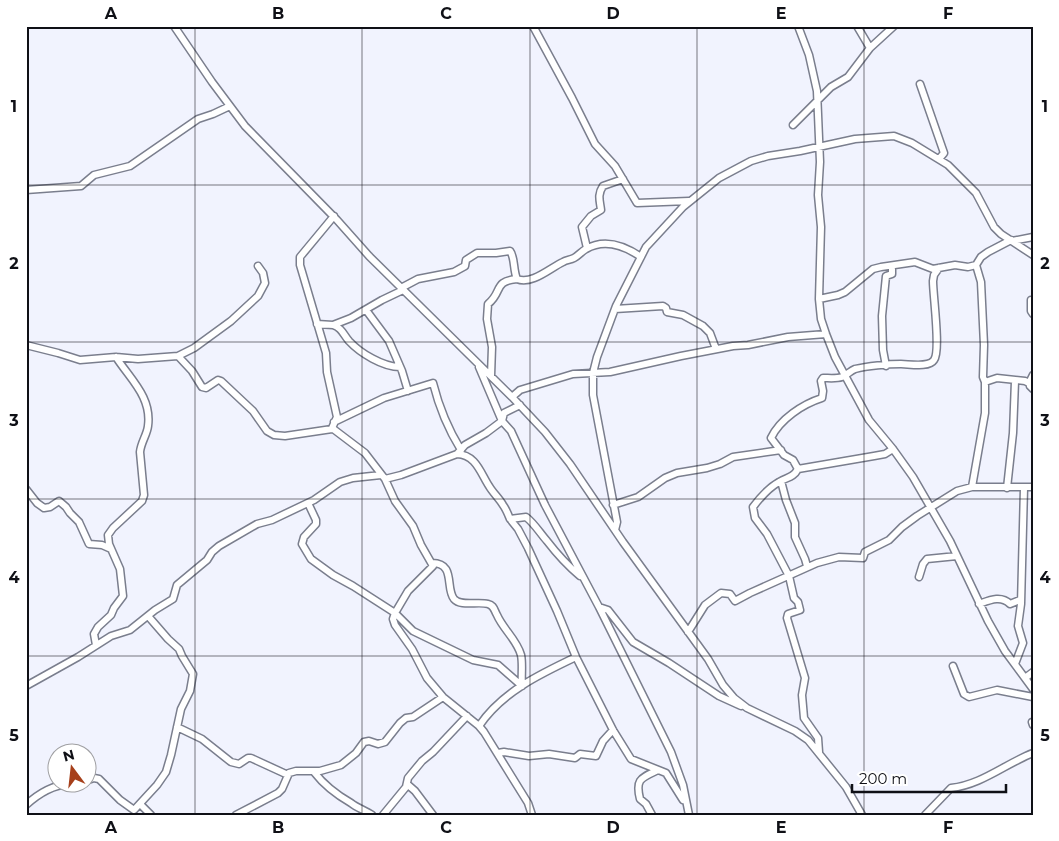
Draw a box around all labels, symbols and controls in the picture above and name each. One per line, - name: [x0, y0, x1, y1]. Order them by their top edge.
- text: A: [104, 4, 118, 23]
- text: B: [272, 4, 284, 23]
- text: C: [440, 4, 452, 23]
- text: D: [606, 4, 620, 23]
- text: E: [776, 4, 786, 23]
- text: F: [943, 4, 953, 23]
- text: 1: [11, 97, 17, 116]
- text: 1: [1042, 97, 1048, 116]
- text: 2: [9, 254, 19, 273]
- text: 2: [1040, 254, 1050, 273]
- text: 3: [8, 411, 19, 430]
- text: 3: [1039, 411, 1050, 430]
- text: 4: [8, 568, 20, 587]
- text: 4: [1039, 568, 1051, 587]
- text: 5: [9, 726, 19, 745]
- text: 5: [1040, 726, 1050, 745]
- north arrow: [48, 744, 98, 794]
- text: N: [61, 745, 76, 766]
- scale bar: [852, 761, 1005, 793]
- text: 200 m: [859, 769, 907, 788]
- text: A: [104, 818, 118, 837]
- text: B: [272, 818, 284, 837]
- text: C: [440, 818, 452, 837]
- text: D: [606, 818, 620, 837]
- text: E: [776, 818, 786, 837]
- text: F: [943, 818, 953, 837]

